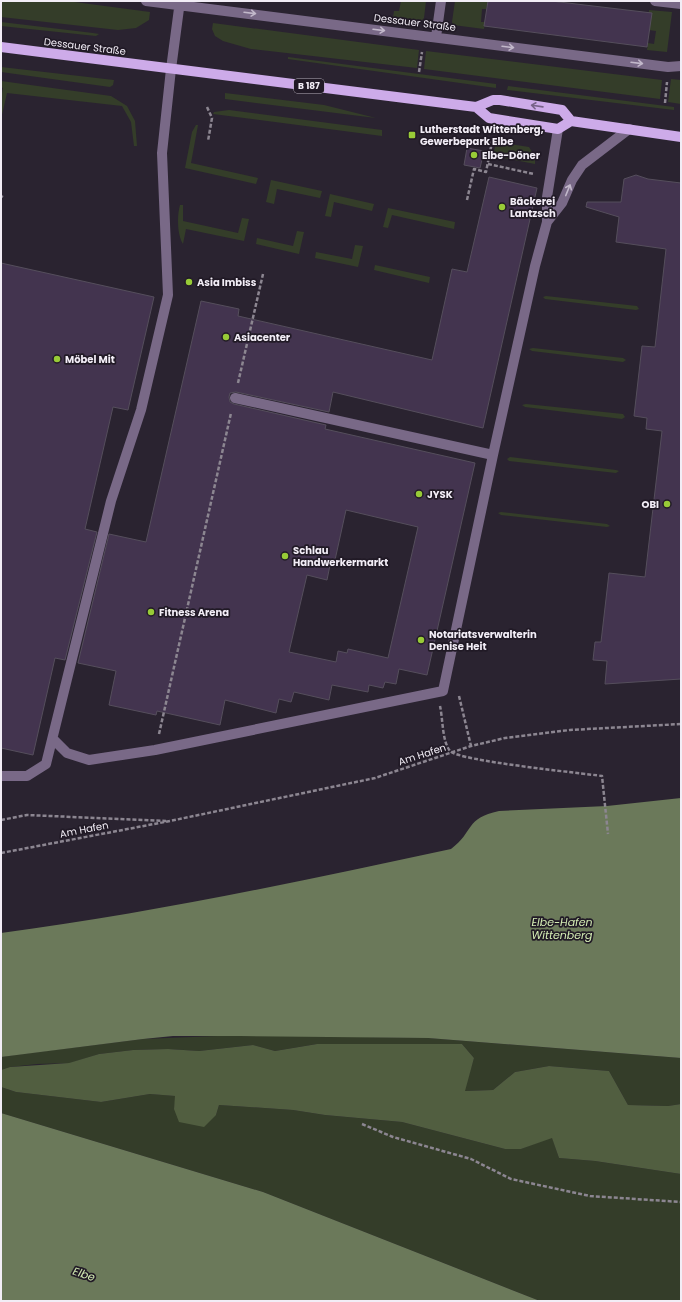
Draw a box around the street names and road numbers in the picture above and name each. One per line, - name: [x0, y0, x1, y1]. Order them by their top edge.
- street label: Dessauer Straße: [373, 10, 457, 35]
- street label: Dessauer Straße: [43, 34, 127, 59]
- road number: B 187: [294, 79, 324, 93]
- street label: Am Hafen: [396, 740, 448, 769]
- street label: Am Hafen: [58, 817, 110, 842]

